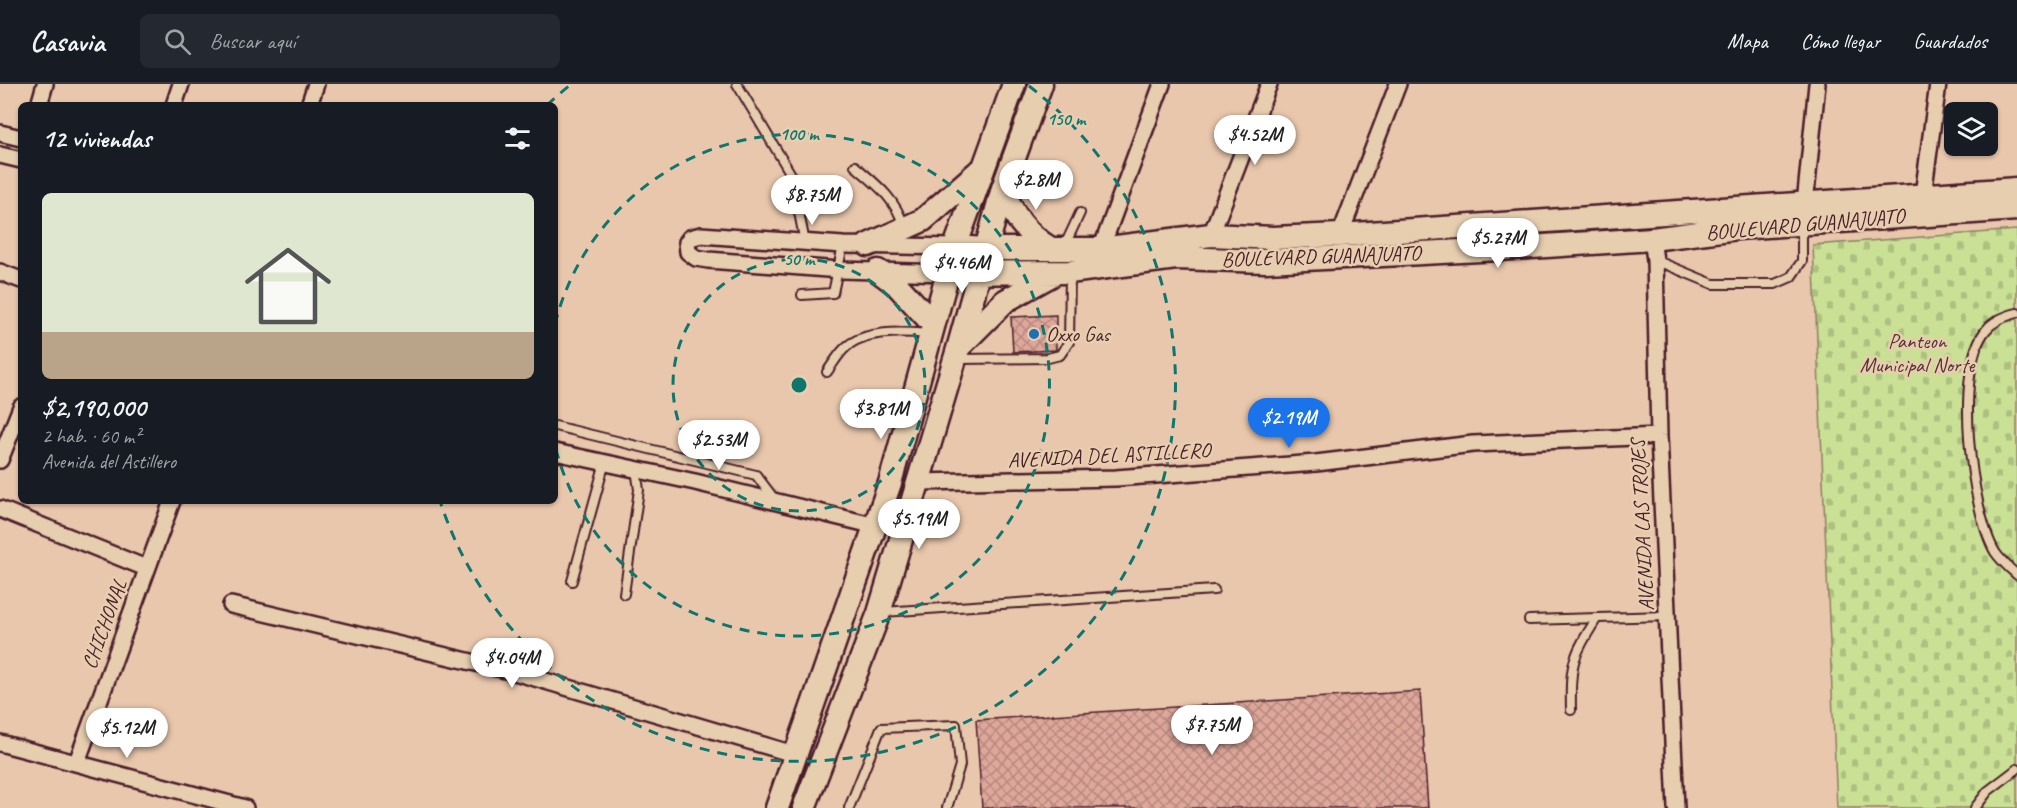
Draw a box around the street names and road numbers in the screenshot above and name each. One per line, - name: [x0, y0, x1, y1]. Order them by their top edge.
- street label: BOULEVARD GUANAJUATO: [1705, 202, 1908, 246]
- street label: BOULEVARD GUANAJUATO: [1221, 239, 1423, 272]
- street label: AVENIDA LAS TROJES: [1624, 436, 1659, 612]
- street label: AVENIDA DEL ASTILLERO: [1007, 437, 1214, 473]
- street label: CHICHONAL: [76, 575, 133, 672]

